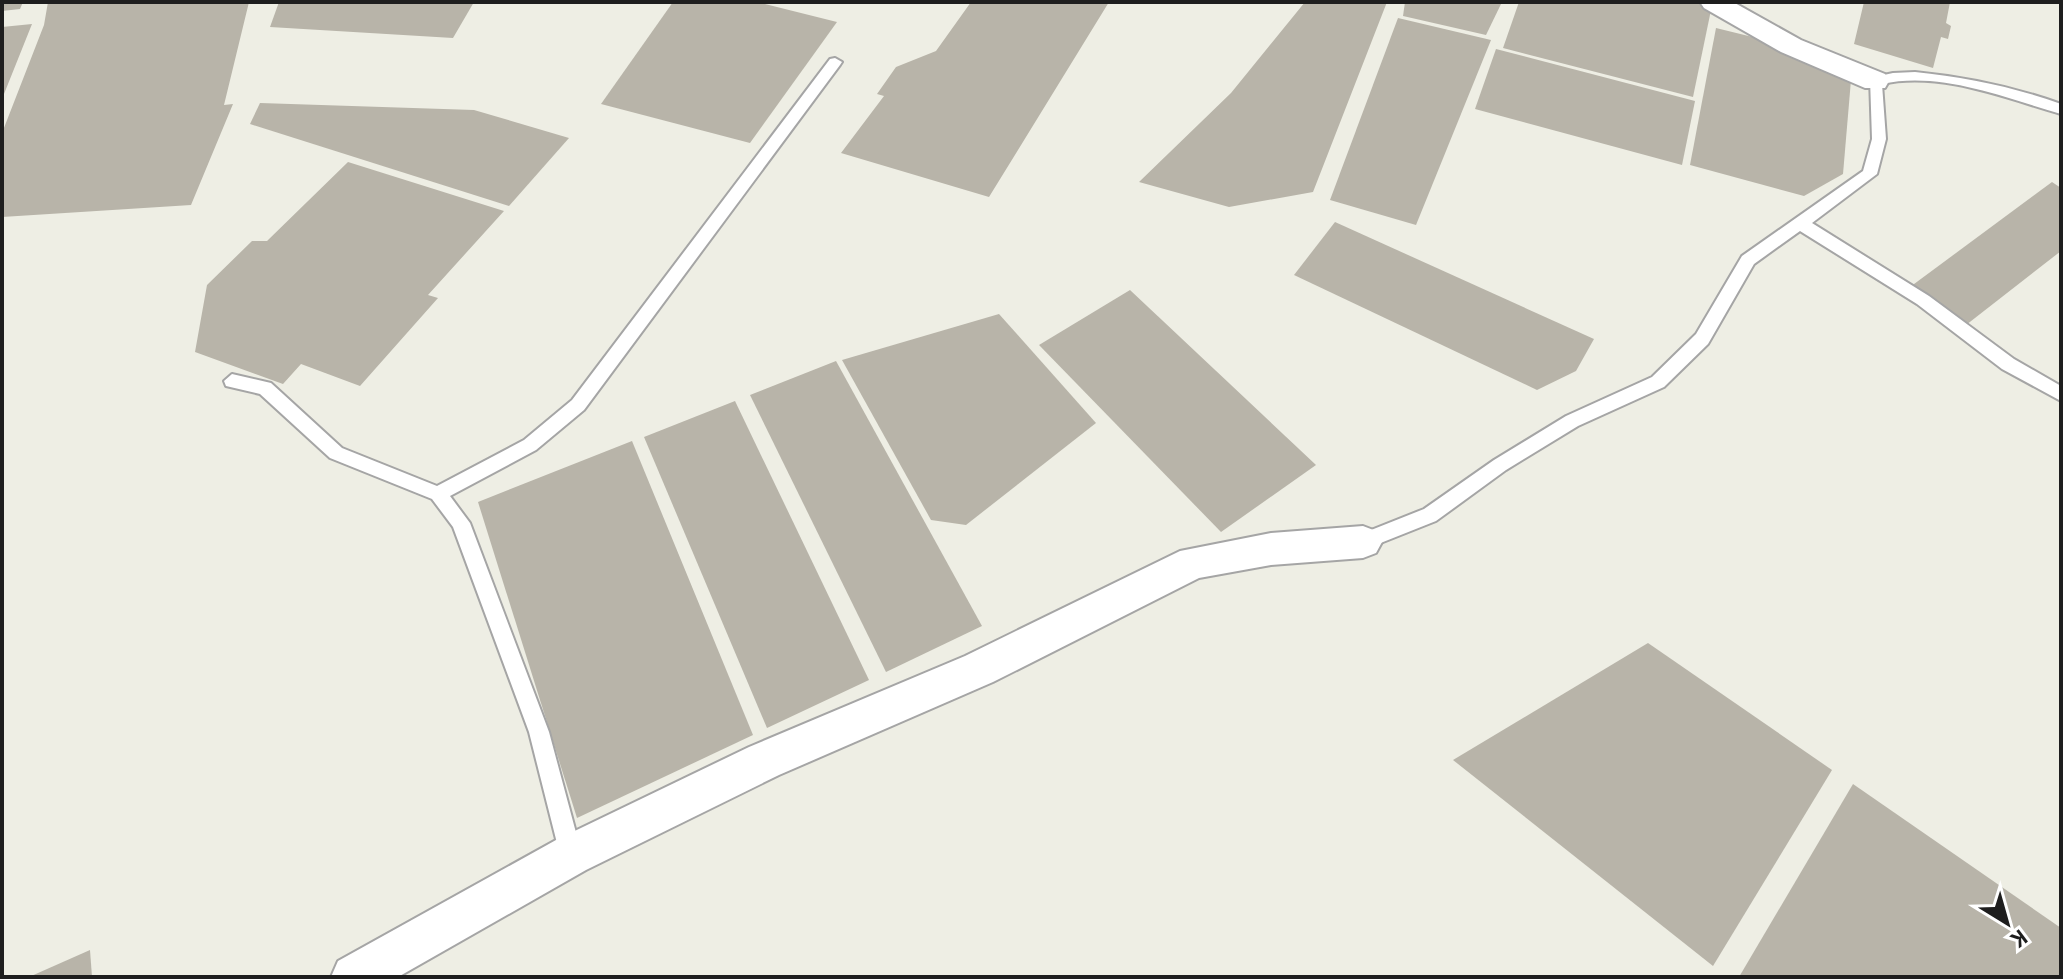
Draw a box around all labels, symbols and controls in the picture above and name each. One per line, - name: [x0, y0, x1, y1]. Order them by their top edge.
- north arrow: [1967, 883, 2047, 963]
- text: K: [2005, 924, 2033, 954]

